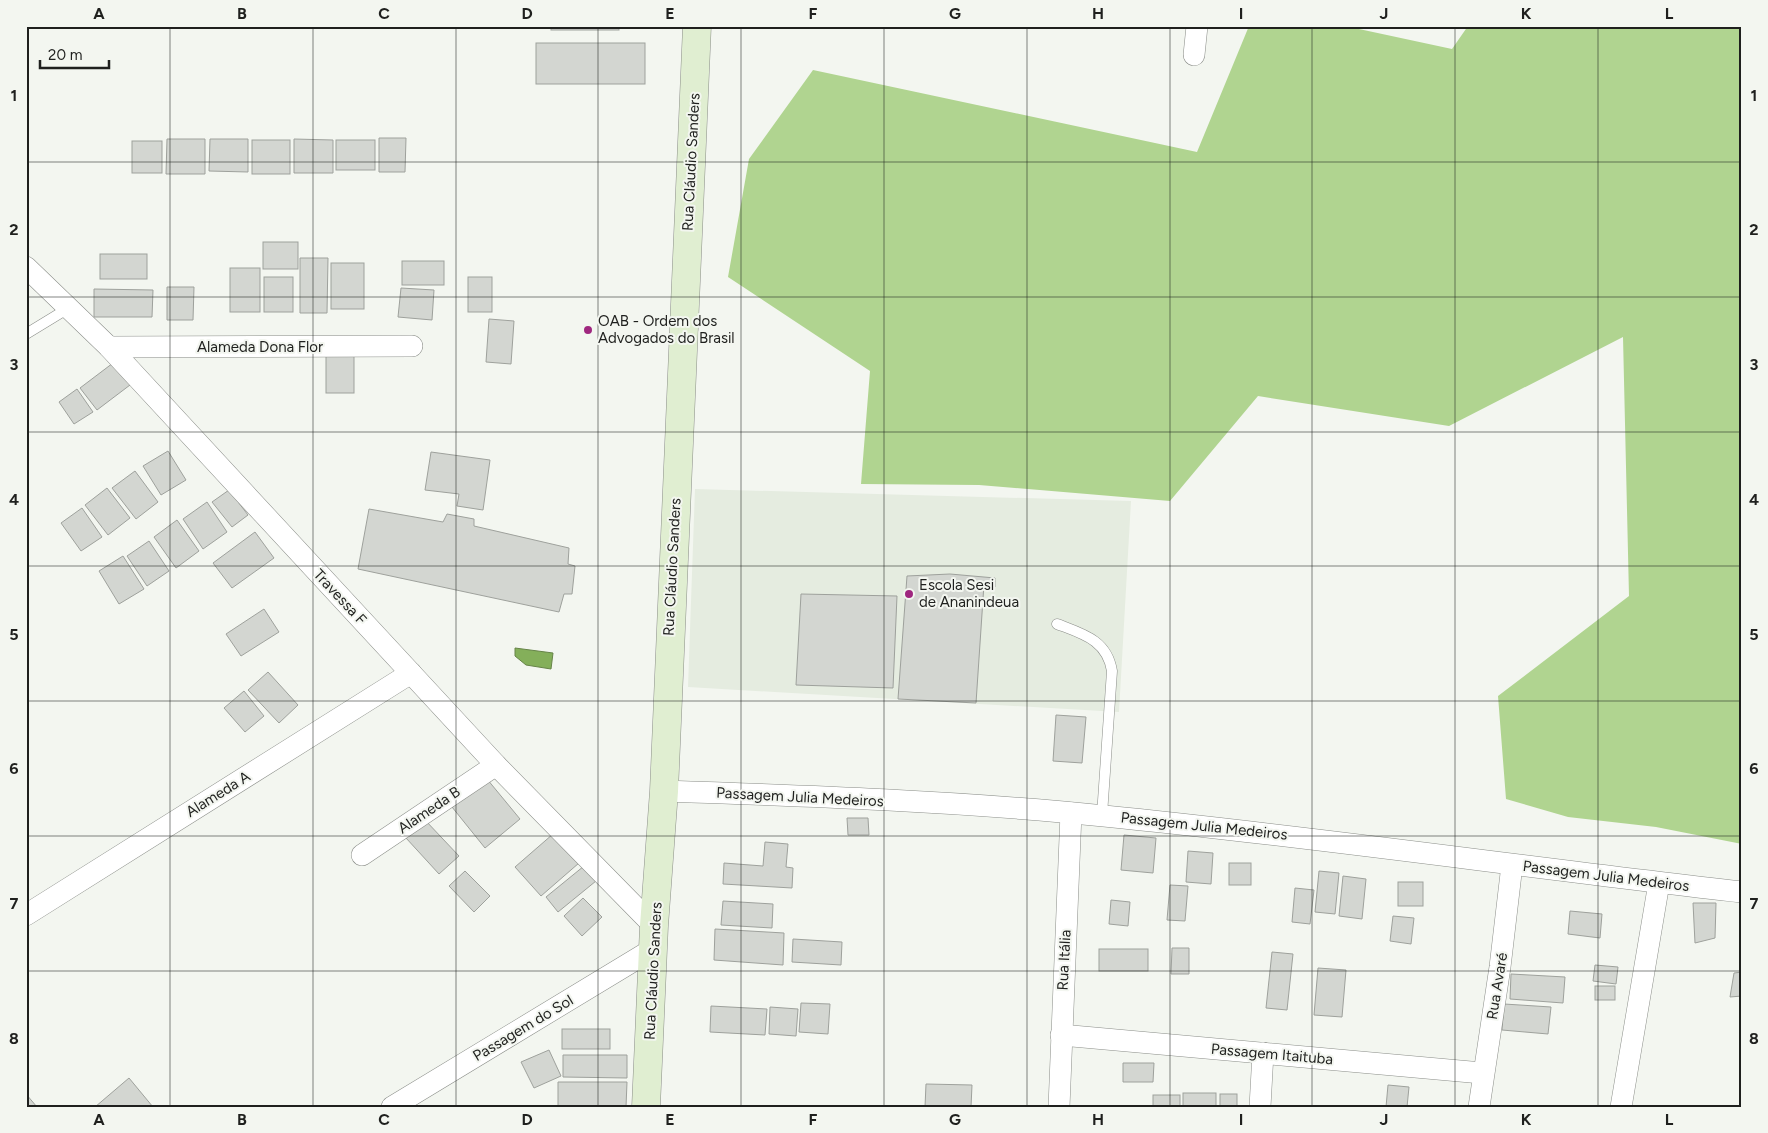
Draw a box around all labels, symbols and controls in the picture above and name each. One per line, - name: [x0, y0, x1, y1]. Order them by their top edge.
- text: A: [93, 4, 105, 23]
- text: B: [237, 4, 247, 23]
- text: C: [378, 4, 390, 23]
- text: D: [521, 4, 533, 23]
- text: E: [665, 4, 675, 23]
- text: F: [809, 4, 818, 23]
- text: G: [949, 4, 961, 23]
- text: H: [1092, 4, 1104, 23]
- text: I: [1239, 4, 1243, 23]
- text: J: [1380, 4, 1388, 23]
- text: K: [1521, 4, 1532, 23]
- text: L: [1665, 4, 1674, 23]
- scale bar: [40, 38, 109, 70]
- text: 20 m: [48, 46, 82, 64]
- text: 1: [11, 86, 17, 105]
- text: 1: [1751, 86, 1757, 105]
- street label: Rua Cláudio Sanders: [678, 93, 704, 231]
- text: 2: [9, 220, 19, 239]
- text: 2: [1749, 220, 1759, 239]
- place label: OAB - Ordem dos Advogados do Brasil: [598, 312, 735, 347]
- marker: OAB - Ordem dos Advogados do Brasil: [582, 324, 594, 336]
- street label: Alameda Dona Flor: [197, 338, 323, 356]
- text: 3: [10, 355, 19, 374]
- text: 3: [1750, 355, 1759, 374]
- text: 4: [9, 490, 19, 509]
- text: 4: [1749, 490, 1759, 509]
- street label: Rua Cláudio Sanders: [659, 498, 685, 636]
- street label: Travessa F: [310, 565, 370, 629]
- place label: Escola Sesi de Ananindeua: [919, 576, 1019, 611]
- marker: Escola Sesi de Ananindeua: [903, 588, 915, 600]
- text: 5: [9, 625, 19, 644]
- text: 5: [1749, 625, 1759, 644]
- text: 6: [9, 759, 19, 778]
- text: 6: [1749, 759, 1759, 778]
- street label: Alameda A: [183, 767, 253, 821]
- street label: Alameda B: [394, 783, 464, 837]
- street label: Passagem Julia Medeiros: [716, 784, 884, 810]
- street label: Passagem Julia Medeiros: [1120, 808, 1288, 844]
- street label: Passagem Julia Medeiros: [1522, 857, 1690, 895]
- text: 7: [10, 894, 19, 913]
- text: 7: [1750, 894, 1759, 913]
- street label: Rua Cláudio Sanders: [640, 902, 666, 1040]
- street label: Rua Itália: [1053, 929, 1075, 991]
- street label: Rua Avaré: [1483, 951, 1511, 1021]
- street label: Passagem do Sol: [470, 991, 576, 1065]
- text: 8: [9, 1029, 19, 1048]
- text: 8: [1749, 1029, 1759, 1048]
- street label: Passagem Itaituba: [1210, 1040, 1334, 1068]
- text: A: [93, 1110, 105, 1129]
- text: B: [237, 1110, 247, 1129]
- text: C: [378, 1110, 390, 1129]
- text: D: [521, 1110, 533, 1129]
- text: E: [665, 1110, 675, 1129]
- text: F: [809, 1110, 818, 1129]
- text: G: [949, 1110, 961, 1129]
- text: H: [1092, 1110, 1104, 1129]
- text: I: [1239, 1110, 1243, 1129]
- text: J: [1380, 1110, 1388, 1129]
- text: K: [1521, 1110, 1532, 1129]
- text: L: [1665, 1110, 1674, 1129]

